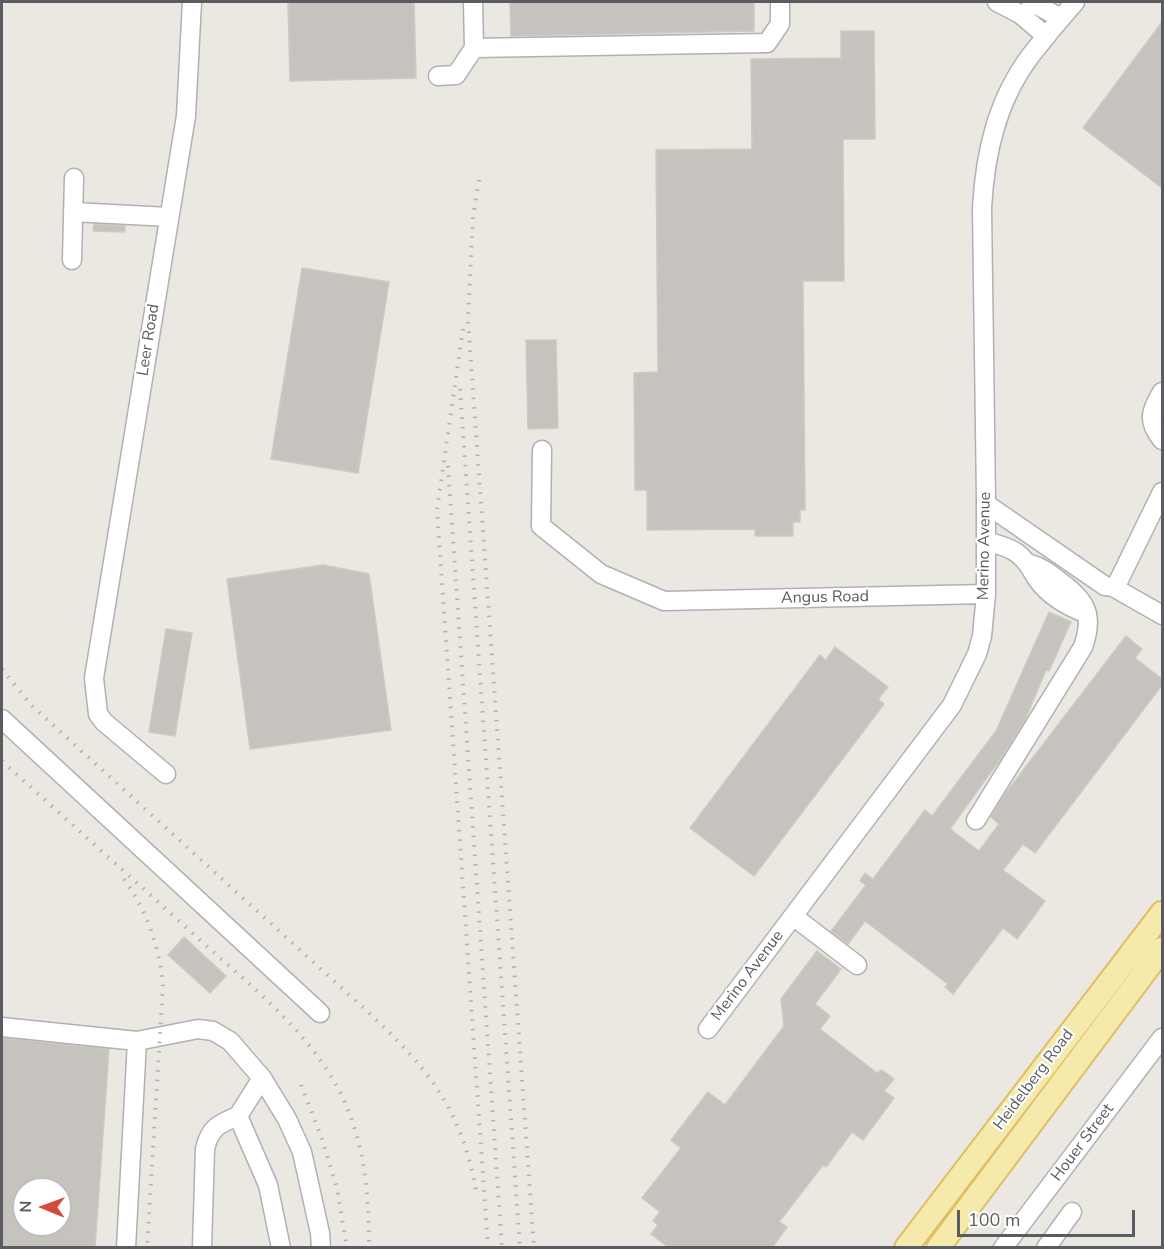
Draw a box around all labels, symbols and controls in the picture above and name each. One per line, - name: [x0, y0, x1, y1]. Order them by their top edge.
- street label: Leer Road: [134, 303, 164, 377]
- street label: Merino Avenue: [974, 492, 996, 600]
- street label: Angus Road: [781, 588, 869, 608]
- street label: Merino Avenue: [708, 927, 788, 1025]
- street label: Heidelberg Road: [990, 1026, 1078, 1134]
- street label: Houer Street: [1048, 1100, 1118, 1186]
- north arrow: [12, 1177, 72, 1237]
- scale bar: [960, 1198, 1138, 1236]
- text: N: [15, 1201, 37, 1213]
- text: 100 m: [968, 1208, 1020, 1232]

